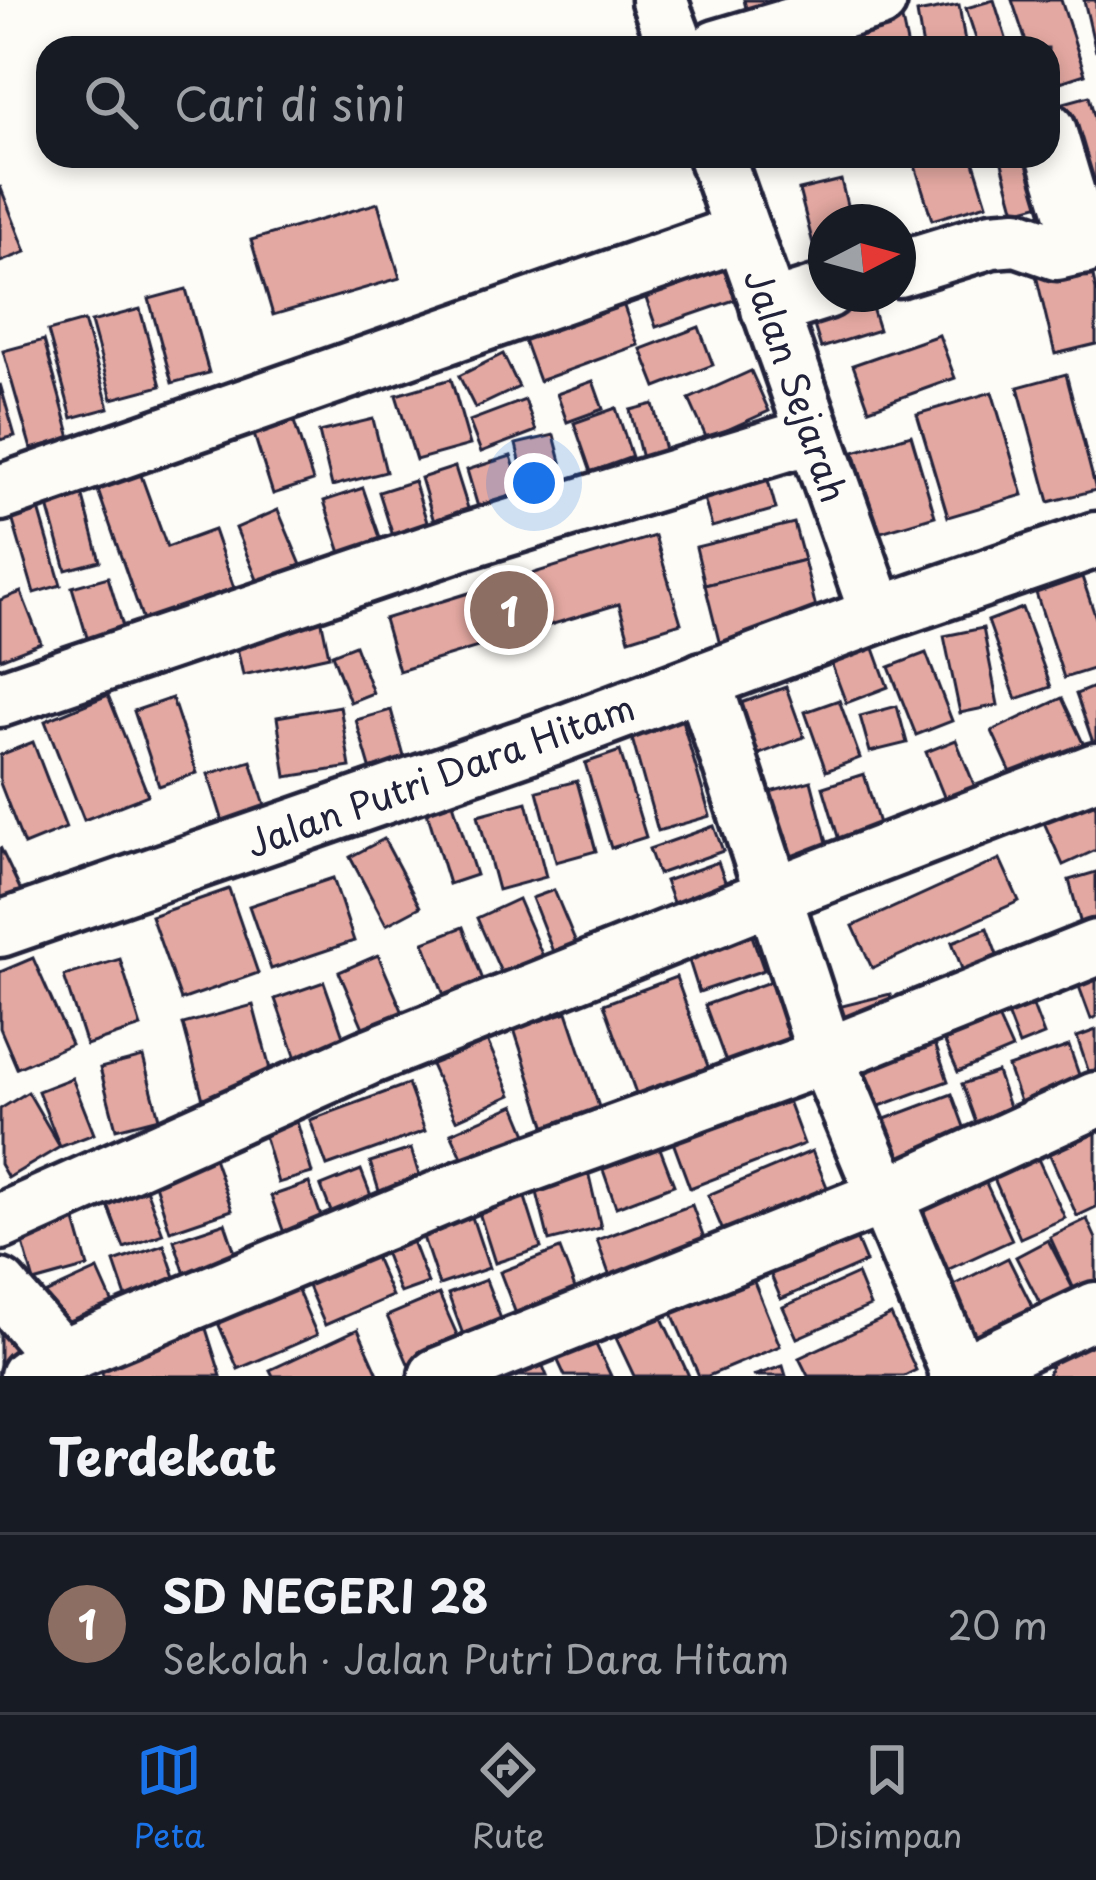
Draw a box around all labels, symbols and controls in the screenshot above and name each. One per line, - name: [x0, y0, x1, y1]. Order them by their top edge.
- search box: [36, 36, 1060, 168]
- text: Cari di sini: [174, 68, 406, 136]
- icon: search: [78, 69, 144, 135]
- north arrow: [808, 204, 916, 312]
- street label: Jalan Sejarah: [732, 261, 862, 509]
- your location: [504, 453, 564, 513]
- pin: 1: [470, 565, 548, 655]
- street label: Jalan Putri Dara Hitam: [238, 679, 642, 869]
- text: Terdekat: [48, 1416, 277, 1493]
- text: SD NEGERI 28: [162, 1560, 489, 1628]
- text: 1: [78, 1594, 96, 1653]
- text: 20 m: [947, 1594, 1048, 1653]
- text: Sekolah · Jalan Putri Dara Hitam: [162, 1628, 790, 1687]
- tab: Peta: [134, 1737, 204, 1859]
- tab: Rute: [472, 1737, 545, 1859]
- tab: Disimpan: [812, 1737, 962, 1859]

